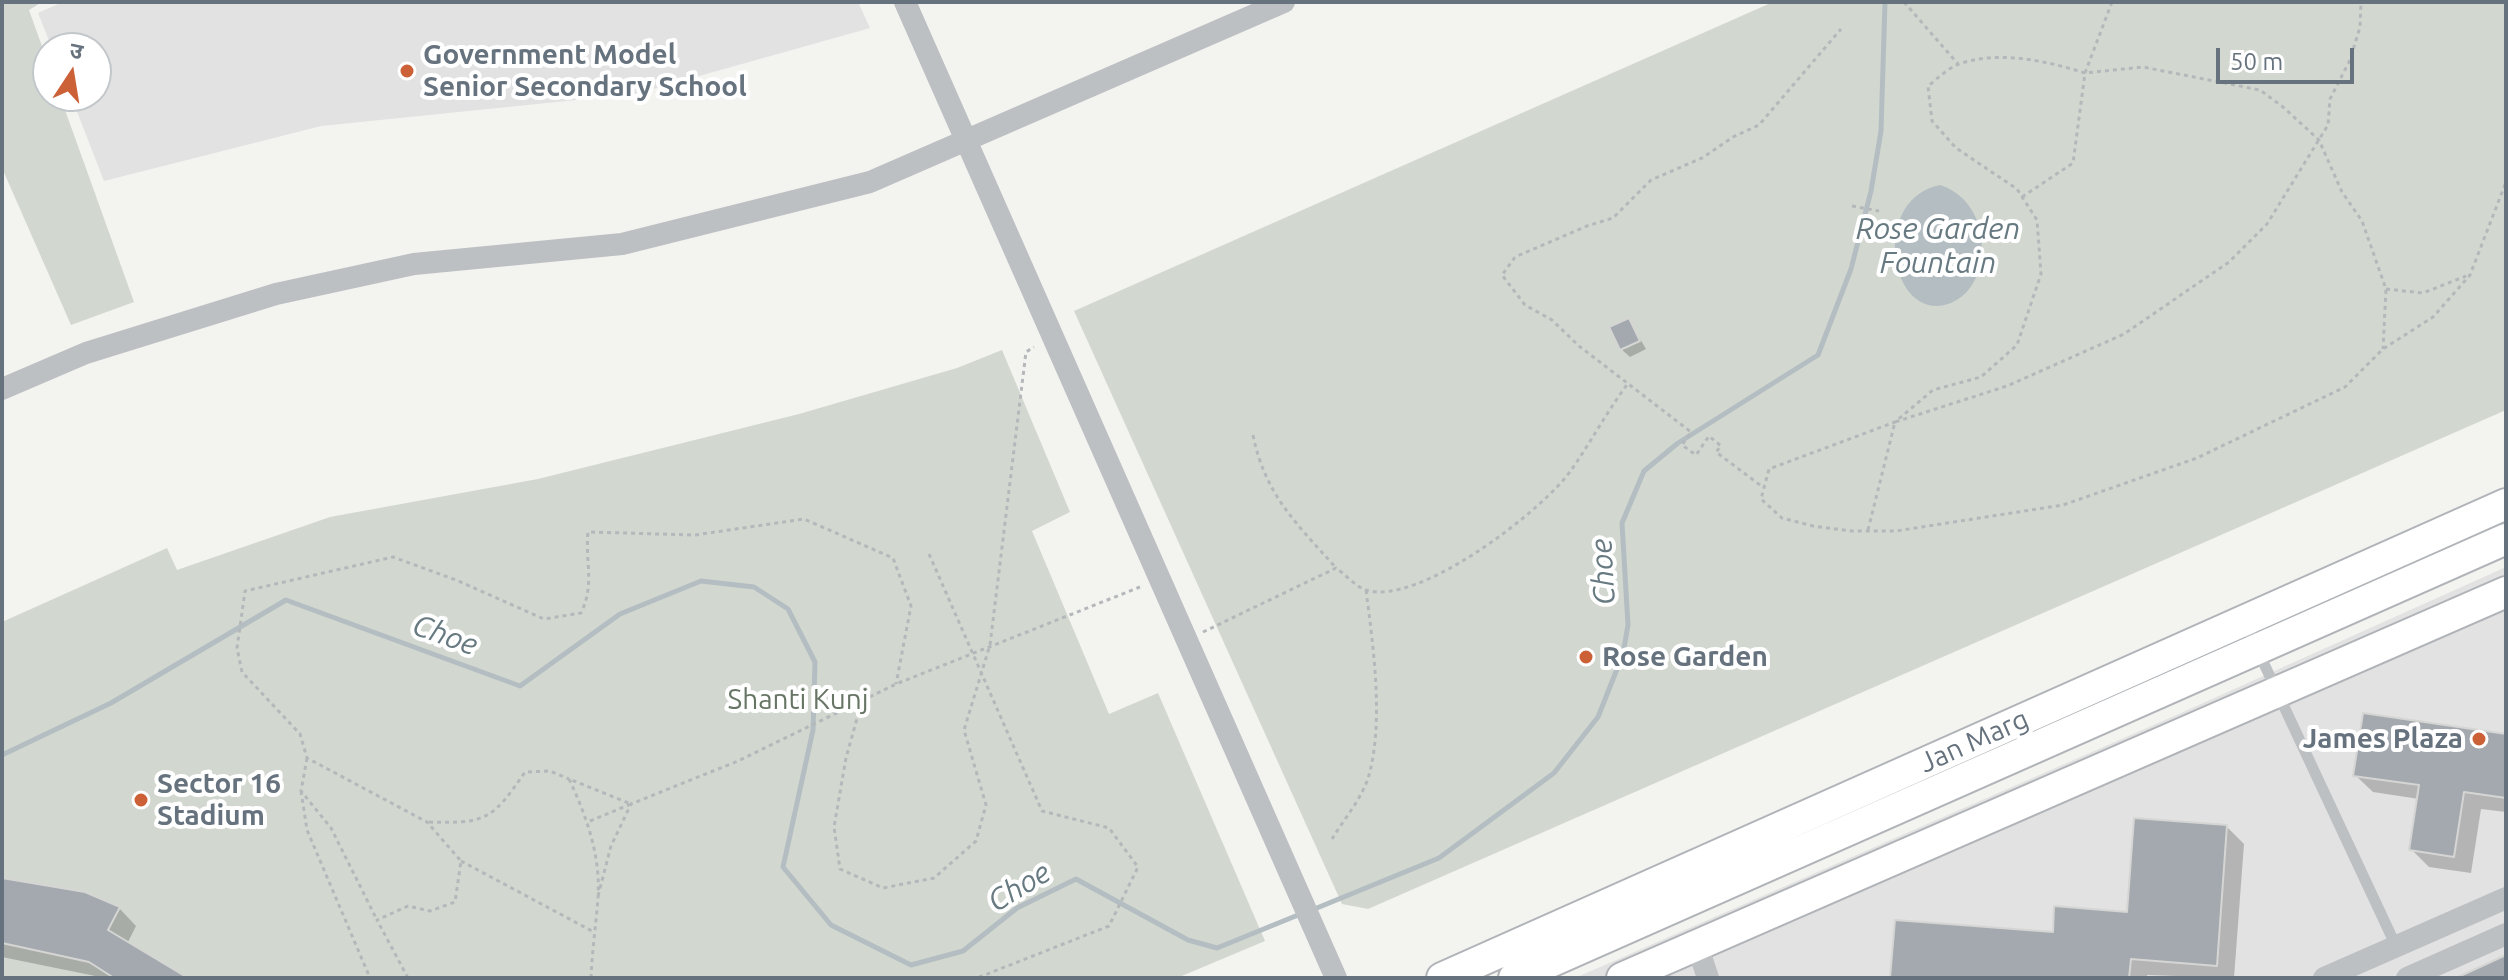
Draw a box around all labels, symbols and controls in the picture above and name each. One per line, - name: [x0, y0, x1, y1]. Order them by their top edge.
- north arrow: [32, 32, 112, 112]
- scale bar: [2220, 32, 2358, 82]
- text: उ: [68, 36, 86, 64]
- place label: Government Model Senior Secondary School: [423, 38, 747, 104]
- text: 50 m: [2230, 48, 2283, 75]
- marker: Government Model Senior Secondary School: [398, 62, 416, 80]
- water label: Rose Garden Fountain: [1856, 211, 2020, 282]
- water label: Choe: [1583, 538, 1623, 606]
- water label: Choe: [407, 607, 483, 663]
- place label: Rose Garden: [1602, 640, 1768, 674]
- marker: Rose Garden: [1577, 648, 1595, 666]
- park label: Shanti Kunj: [728, 683, 868, 717]
- street label: Jan Marg: [1914, 702, 2034, 780]
- place label: James Plaza: [2303, 722, 2463, 756]
- marker: James Plaza: [2470, 730, 2488, 748]
- place label: Sector 16 Stadium: [157, 767, 281, 833]
- marker: Sector 16 Stadium: [132, 791, 150, 809]
- water label: Choe: [981, 854, 1057, 920]

